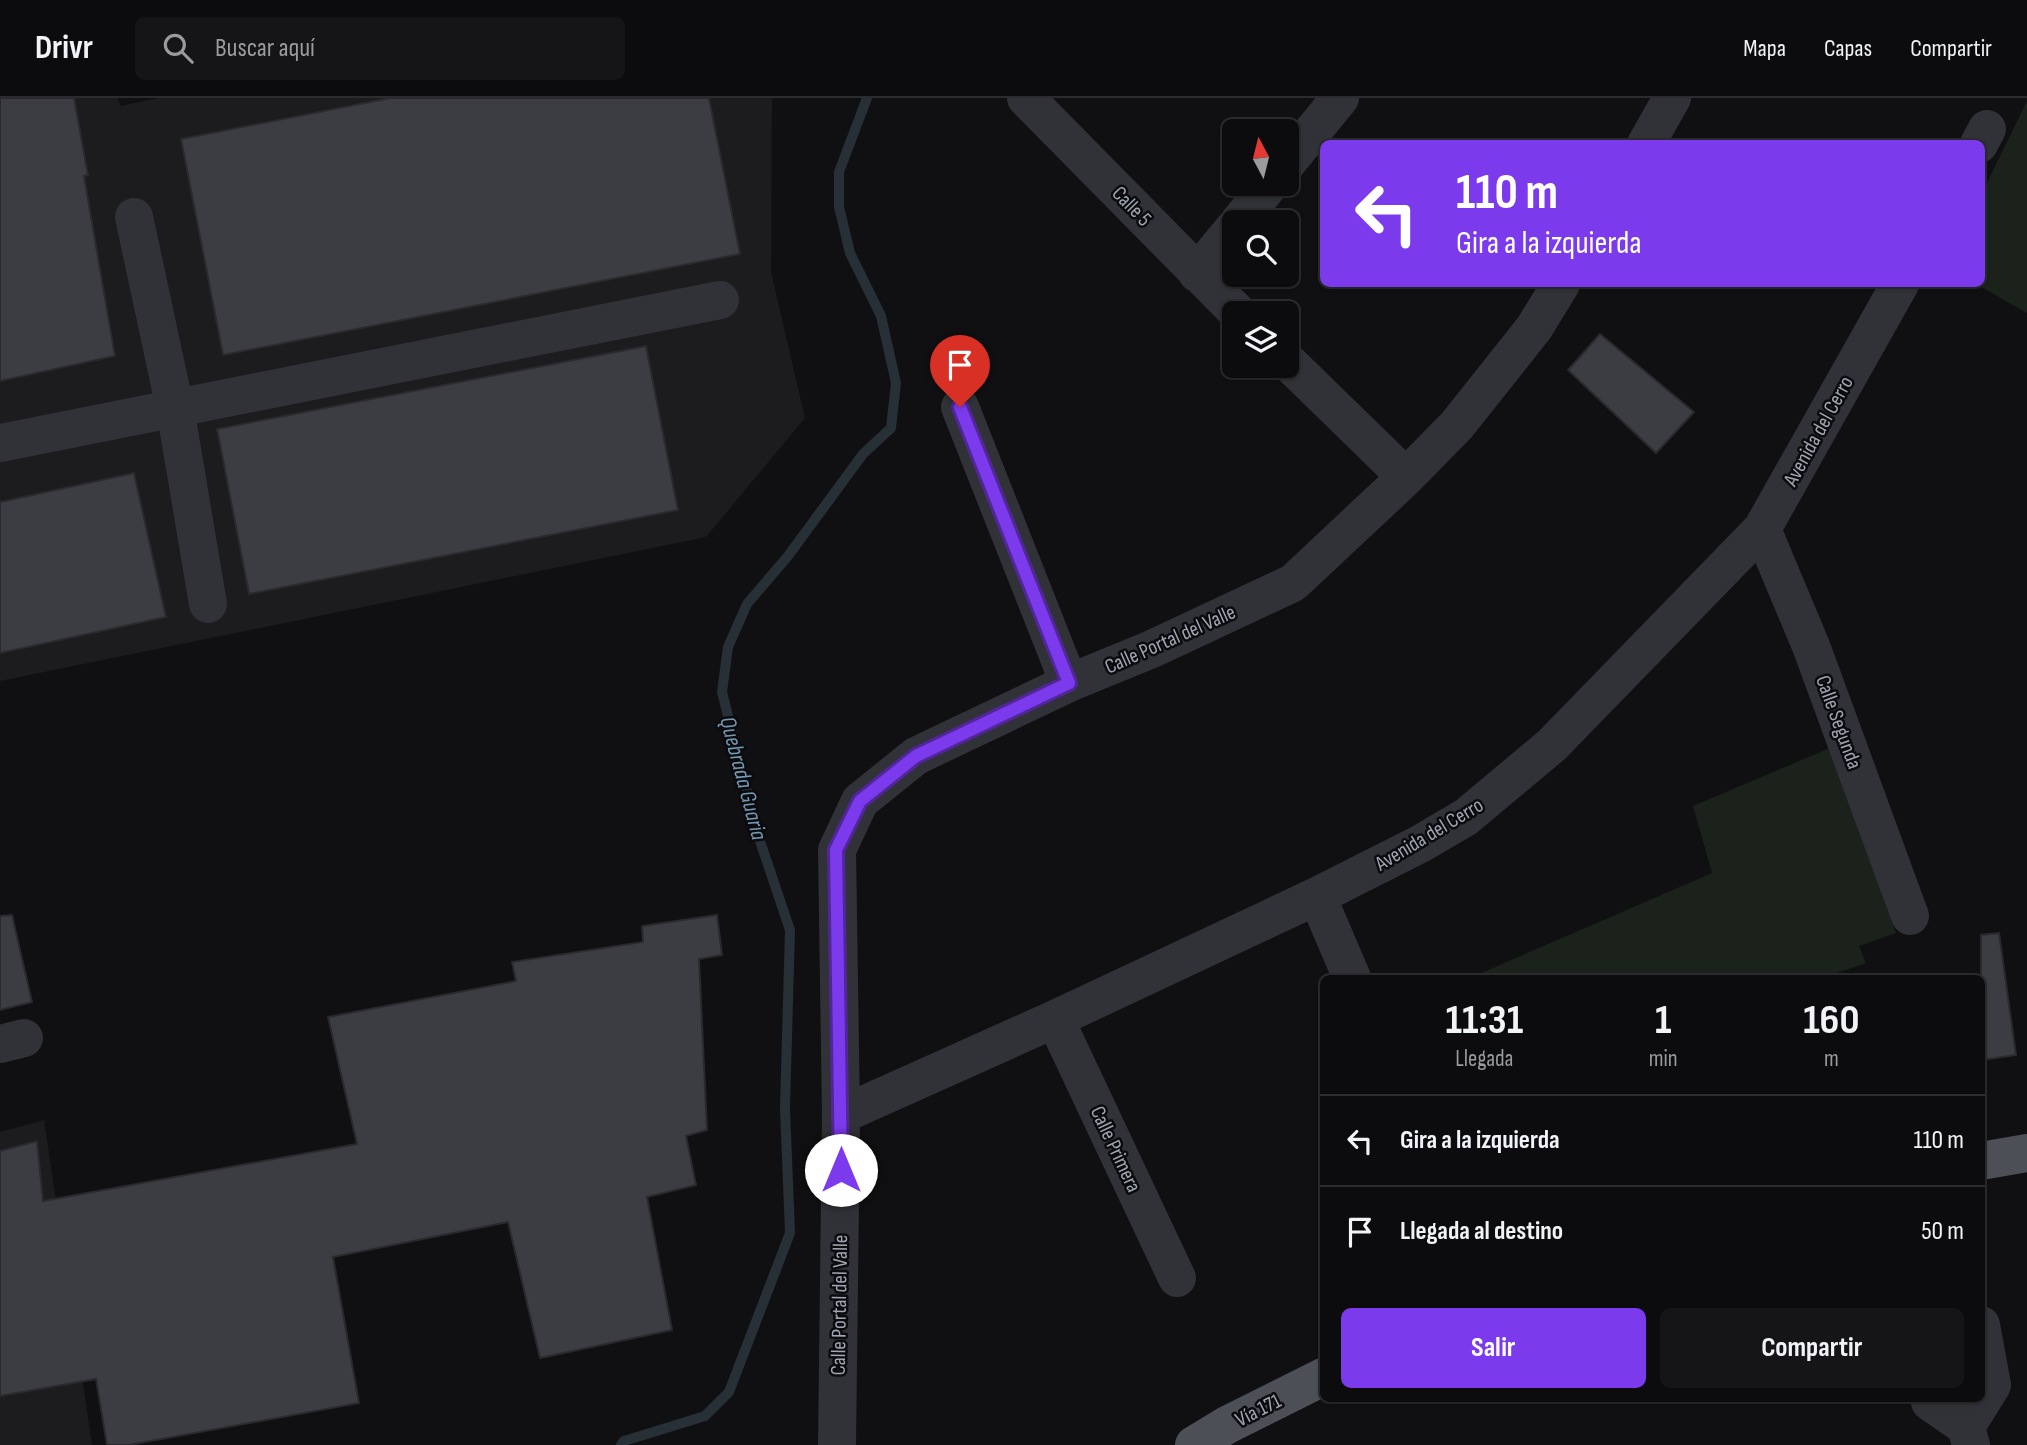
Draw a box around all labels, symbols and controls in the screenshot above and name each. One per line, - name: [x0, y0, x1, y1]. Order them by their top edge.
- search box: [135, 17, 625, 80]
- text: Drivr: [35, 28, 93, 68]
- icon: search: [159, 29, 197, 67]
- text: Buscar aquí: [215, 33, 315, 64]
- text: Mapa: [1743, 34, 1786, 63]
- text: Capas: [1824, 34, 1872, 63]
- text: Compartir: [1910, 34, 1992, 63]
- north arrow: [1222, 119, 1298, 196]
- map controls: [1222, 119, 1299, 378]
- text: 110 m: [1456, 164, 1558, 223]
- icon: left: [1341, 168, 1432, 259]
- street label: Calle 5: [1107, 181, 1157, 232]
- button: search: [1222, 210, 1299, 287]
- text: Gira a la izquierda: [1456, 224, 1642, 263]
- button: layers: [1222, 301, 1299, 378]
- pin: [930, 335, 990, 407]
- icon: arrive: [941, 346, 979, 384]
- street label: Avenida del Cerro: [1778, 372, 1859, 491]
- street label: Calle Portal del Valle: [1101, 599, 1239, 679]
- street label: Calle Segunda: [1810, 672, 1867, 772]
- water label: Quebrada Guaria: [713, 713, 773, 844]
- street label: Avenida del Cerro: [1370, 792, 1488, 877]
- text: 11:31: [1446, 995, 1523, 1046]
- text: 1: [1655, 995, 1671, 1046]
- text: 160: [1803, 995, 1859, 1046]
- text: Llegada: [1455, 1045, 1513, 1073]
- text: min: [1649, 1045, 1678, 1073]
- text: m: [1824, 1045, 1839, 1073]
- street label: Calle Primera: [1085, 1102, 1146, 1196]
- icon: left: [1341, 1122, 1379, 1160]
- text: Gira a la izquierda: [1400, 1125, 1560, 1156]
- text: 110 m: [1913, 1125, 1964, 1156]
- position arrow: [804, 1133, 878, 1207]
- icon: arrive: [1341, 1213, 1379, 1251]
- text: Llegada al destino: [1400, 1216, 1563, 1247]
- text: 50 m: [1921, 1216, 1964, 1247]
- street label: Calle Portal del Valle: [826, 1235, 853, 1376]
- button: Salir: [1341, 1308, 1646, 1388]
- button: Compartir: [1660, 1308, 1964, 1388]
- street label: Vía 171: [1231, 1388, 1286, 1432]

